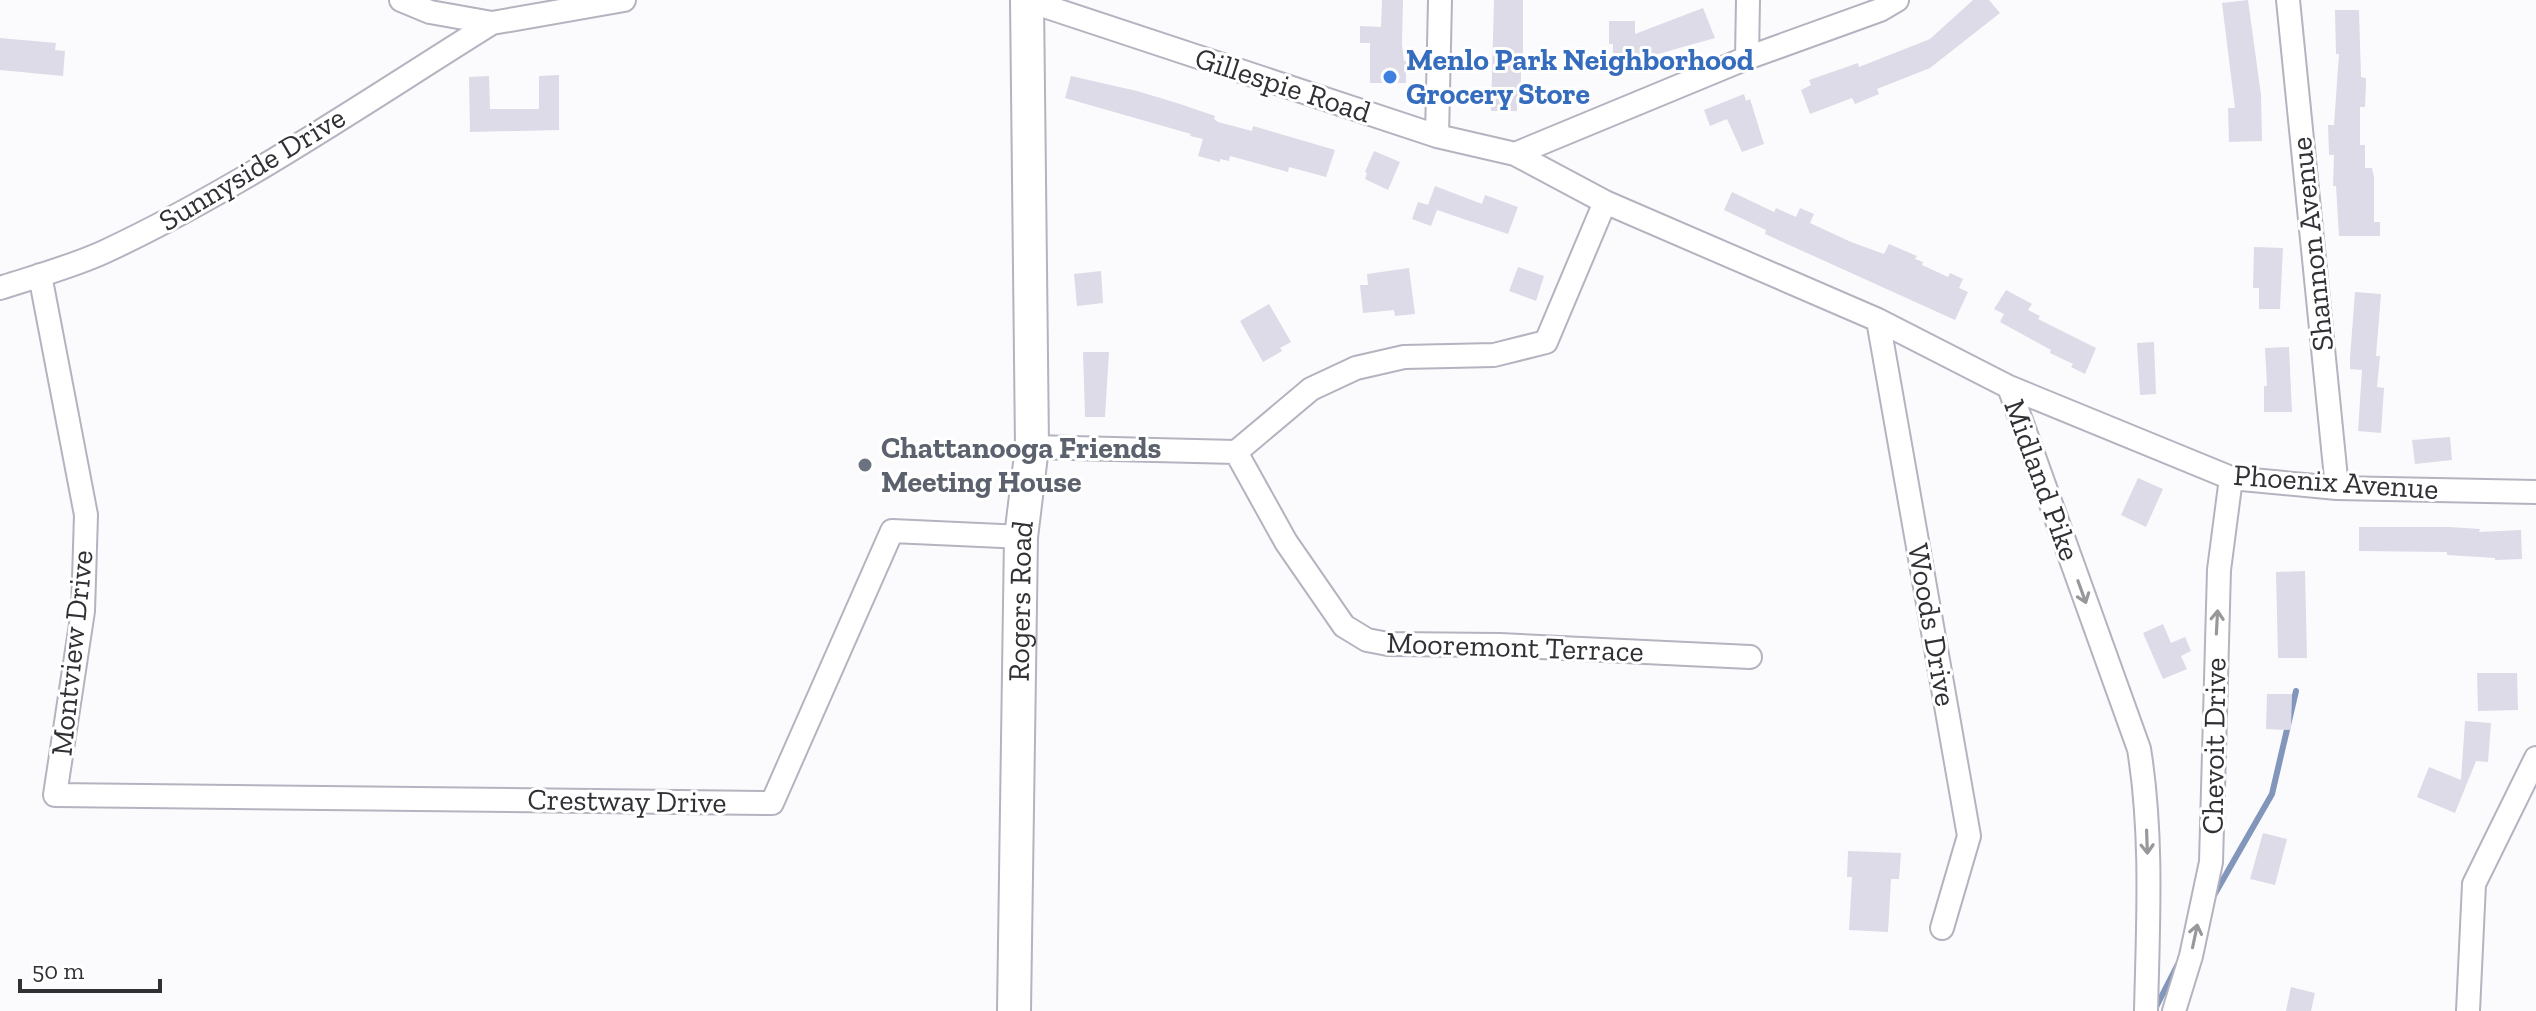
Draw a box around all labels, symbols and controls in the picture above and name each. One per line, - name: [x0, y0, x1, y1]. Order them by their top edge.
- street label: Gillespie Road: [1191, 40, 1376, 131]
- place label: Menlo Park Neighborhood Grocery Store: [1406, 42, 1754, 112]
- marker: Menlo Park Neighborhood Grocery Store: [1381, 68, 1399, 86]
- street label: Sunnyside Drive: [152, 99, 352, 239]
- street label: Shannon Avenue: [2283, 135, 2341, 353]
- street label: Midland Pike: [1996, 394, 2088, 566]
- place label: Chattanooga Friends Meeting House: [881, 430, 1162, 500]
- marker: Chattanooga Friends Meeting House: [856, 456, 874, 474]
- street label: Phoenix Avenue: [2232, 457, 2440, 507]
- street label: Rogers Road: [1001, 518, 1041, 682]
- street label: Woods Drive: [1900, 541, 1964, 709]
- street label: Montview Drive: [43, 548, 101, 758]
- one-way arrow: [2076, 579, 2090, 604]
- one-way arrow: [2209, 609, 2224, 636]
- street label: Mooremont Terrace: [1386, 625, 1644, 669]
- street label: Chevoit Drive: [2194, 657, 2234, 835]
- street label: Crestway Drive: [527, 781, 727, 821]
- one-way arrow: [2139, 828, 2154, 855]
- one-way arrow: [2188, 924, 2203, 949]
- scale bar: [20, 943, 160, 993]
- text: 50 m: [32, 956, 85, 985]

